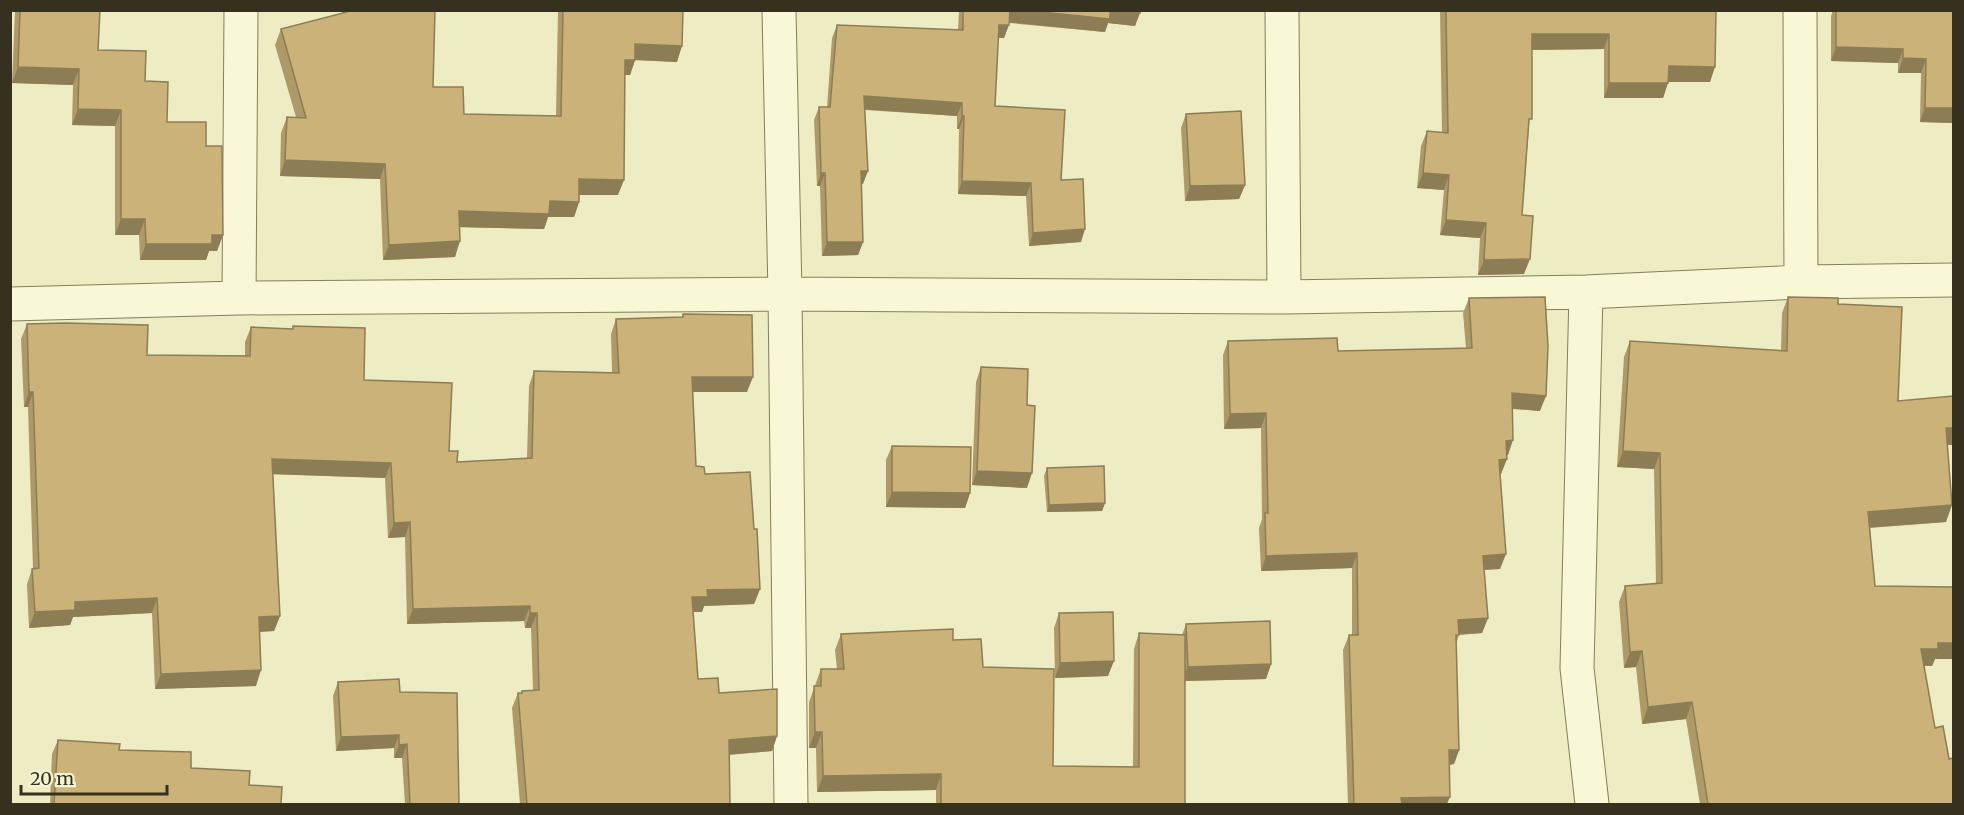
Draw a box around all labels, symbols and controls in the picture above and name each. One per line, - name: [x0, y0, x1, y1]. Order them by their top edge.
- scale bar: [21, 758, 166, 796]
- text: 20 m: [30, 767, 74, 790]

